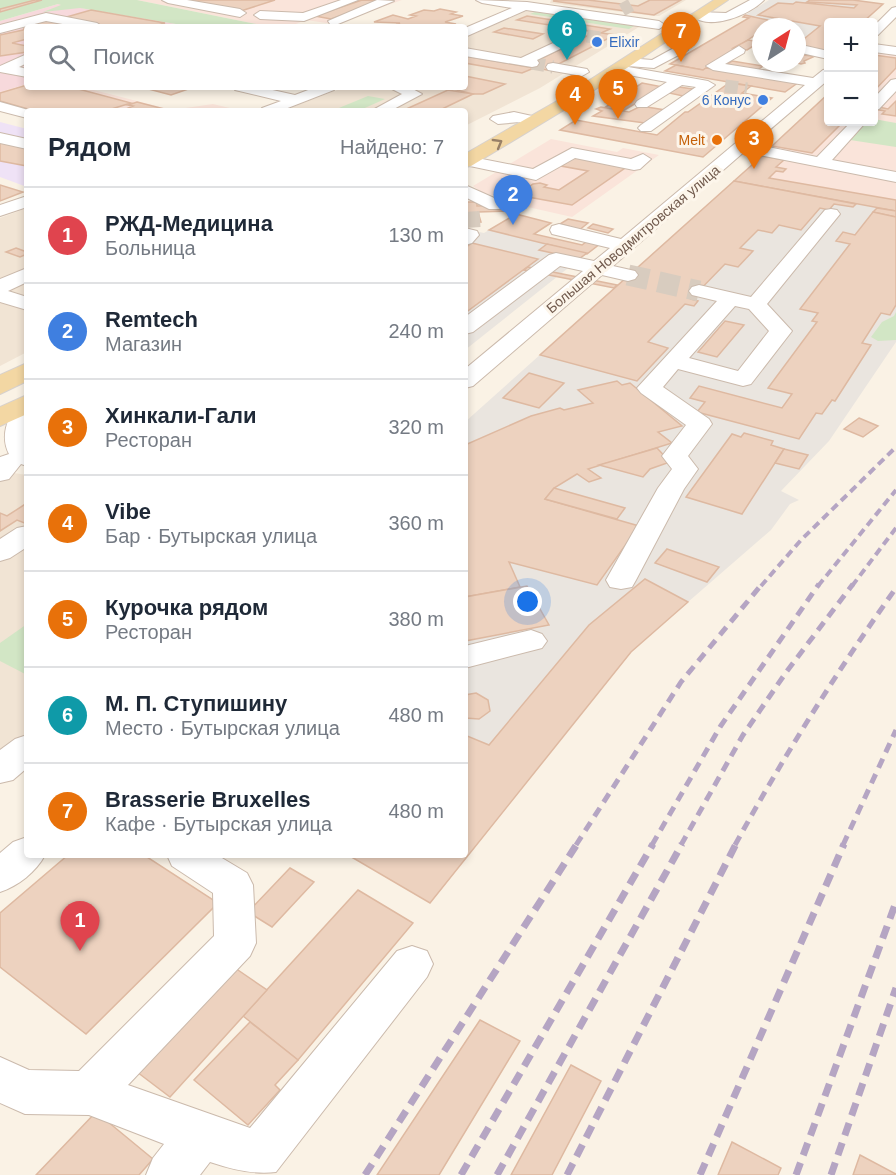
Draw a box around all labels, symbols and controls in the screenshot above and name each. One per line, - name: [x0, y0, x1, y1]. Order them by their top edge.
- pin: 6: [548, 10, 586, 60]
- pin: 7: [662, 13, 700, 62]
- north arrow: [752, 18, 806, 72]
- map controls: [824, 18, 878, 126]
- button: +: [824, 18, 878, 72]
- search box: [24, 24, 468, 90]
- place label: Elixir: [609, 34, 640, 50]
- marker: Elixir: [590, 35, 604, 49]
- icon: search: [45, 41, 78, 74]
- text: Поиск: [93, 44, 154, 69]
- pin: 5: [598, 70, 638, 119]
- button: −: [824, 72, 878, 126]
- pin: 4: [556, 76, 594, 125]
- place label: 6 Конус: [702, 92, 751, 108]
- marker: 6 Конус: [756, 93, 770, 107]
- pin: 3: [734, 120, 774, 169]
- text: Рядом: [48, 132, 131, 162]
- place label: Melt: [679, 132, 705, 148]
- marker: Melt: [710, 133, 724, 147]
- text: Найдено: 7: [340, 136, 444, 158]
- one-way arrow: [492, 139, 502, 150]
- street label: Большая Новодмитровская улица: [543, 162, 723, 316]
- pin: 2: [494, 176, 532, 225]
- text: РЖД-Медицина: [105, 211, 273, 236]
- text: 1: [62, 224, 73, 246]
- text: 130 m: [388, 224, 444, 246]
- text: Больница: [105, 237, 196, 259]
- text: Remtech: [105, 307, 198, 332]
- text: 2: [62, 320, 73, 342]
- text: 240 m: [388, 320, 444, 342]
- text: Магазин: [105, 333, 182, 355]
- text: Хинкали-Гали: [105, 403, 256, 428]
- text: 3: [62, 416, 73, 438]
- text: 320 m: [388, 416, 444, 438]
- text: Ресторан: [105, 429, 192, 451]
- text: Vibe: [105, 499, 151, 524]
- text: 4: [62, 512, 73, 534]
- text: 360 m: [388, 512, 444, 534]
- text: Бар · Бутырская улица: [105, 525, 317, 547]
- your location: [513, 587, 542, 616]
- text: Курочка рядом: [105, 595, 268, 620]
- text: 5: [62, 608, 73, 630]
- text: 380 m: [388, 608, 444, 630]
- text: Ресторан: [105, 621, 192, 643]
- text: М. П. Ступишину: [105, 691, 287, 716]
- text: 6: [62, 704, 73, 726]
- text: 480 m: [388, 704, 444, 726]
- text: Место · Бутырская улица: [105, 717, 340, 739]
- text: Brasserie Bruxelles: [105, 787, 310, 812]
- text: 7: [62, 800, 73, 822]
- text: 480 m: [388, 800, 444, 822]
- text: Кафе · Бутырская улица: [105, 813, 332, 835]
- pin: 1: [60, 902, 100, 951]

